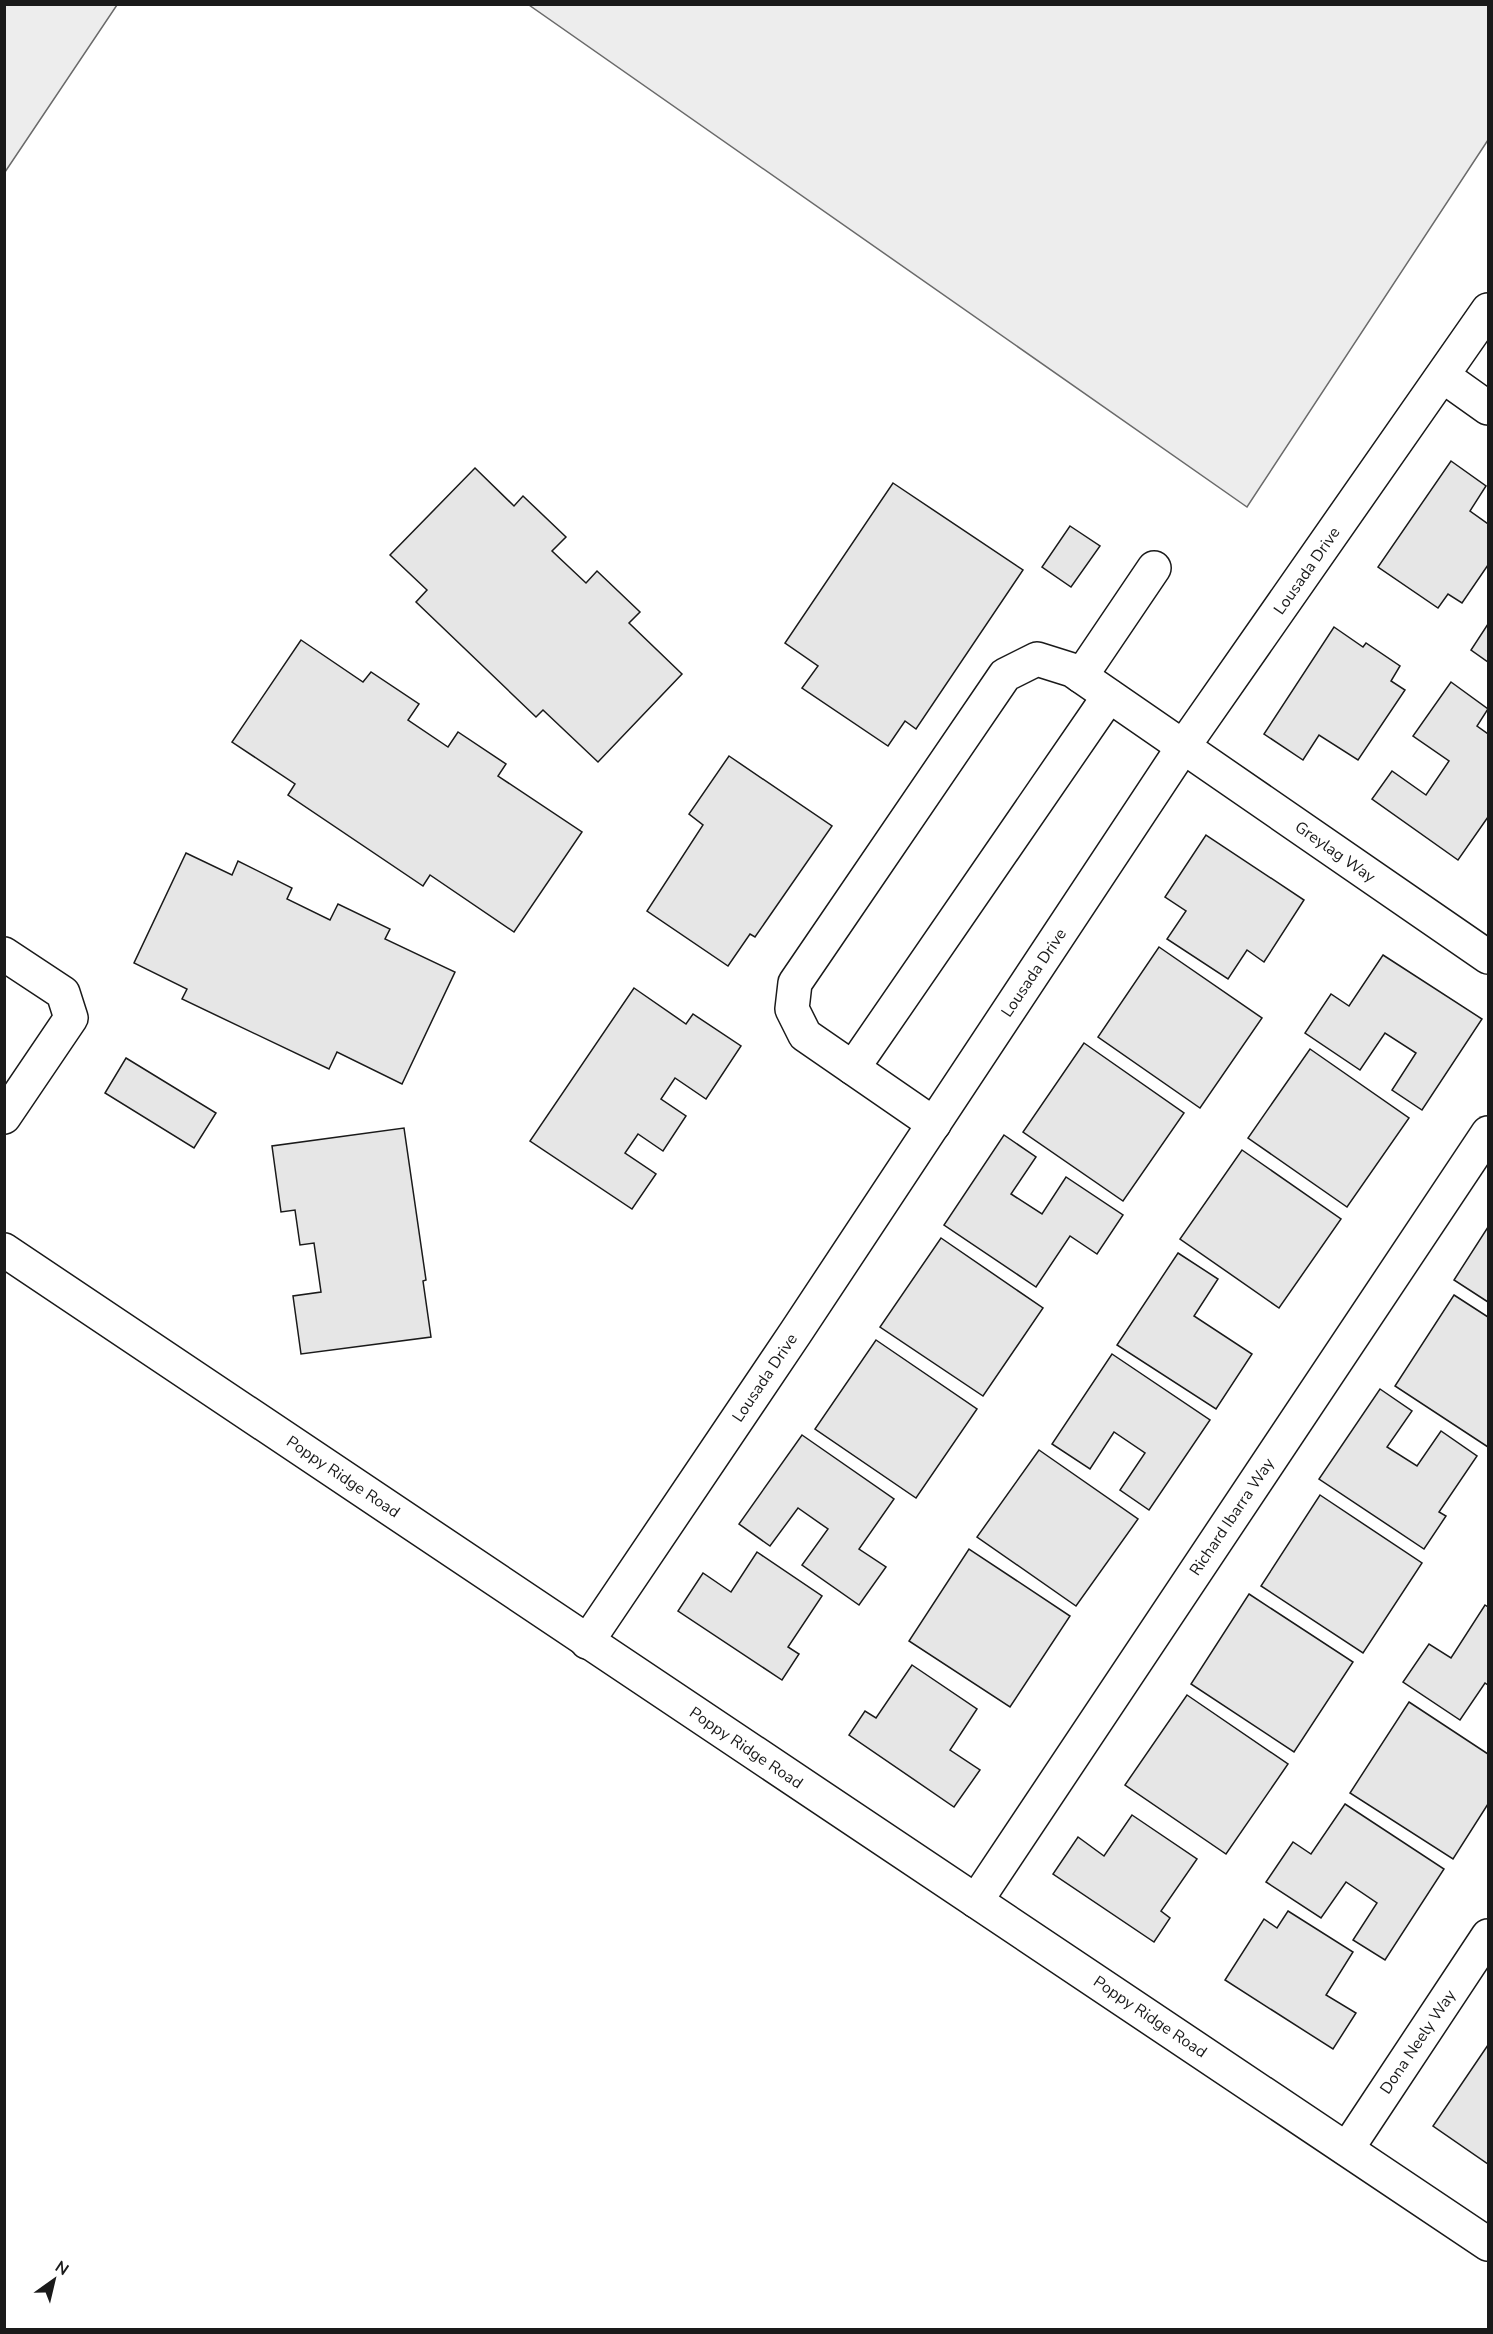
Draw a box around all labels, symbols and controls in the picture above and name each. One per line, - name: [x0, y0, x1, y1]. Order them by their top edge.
- street label: Lousada Drive: [1269, 523, 1345, 619]
- street label: Greylag Way: [1290, 816, 1380, 888]
- street label: Lousada Drive: [996, 924, 1072, 1022]
- street label: Lousada Drive: [727, 1329, 803, 1427]
- street label: Poppy Ridge Road: [282, 1431, 404, 1523]
- street label: Richard Ibarra Way: [1184, 1453, 1280, 1580]
- street label: Poppy Ridge Road: [685, 1702, 807, 1794]
- street label: Poppy Ridge Road: [1089, 1971, 1211, 2063]
- street label: Dona Neely Way: [1375, 1985, 1462, 2099]
- north arrow: [24, 2250, 84, 2310]
- text: N: [51, 2256, 73, 2281]

